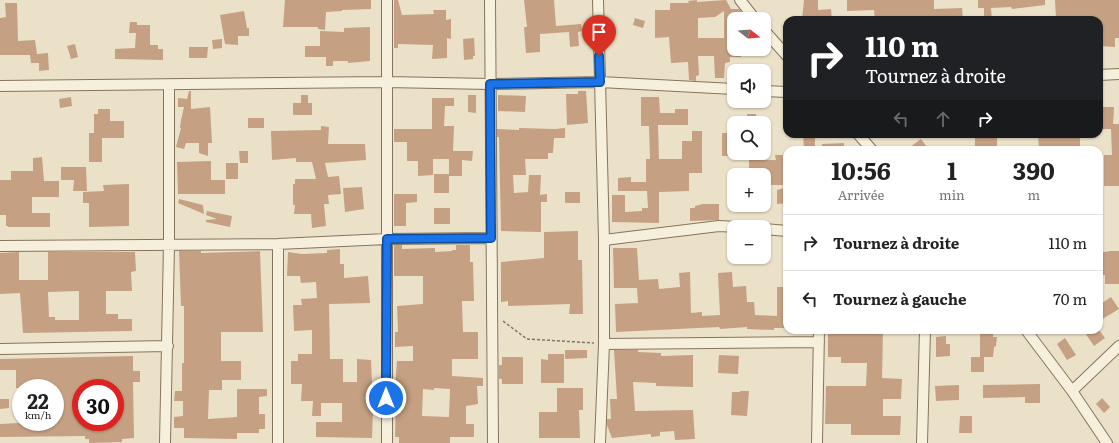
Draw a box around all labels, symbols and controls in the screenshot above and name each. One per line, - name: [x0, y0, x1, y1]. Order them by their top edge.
- north arrow: [727, 12, 771, 56]
- map controls: [727, 12, 771, 264]
- pin: [582, 15, 616, 56]
- icon: arrive: [588, 21, 610, 43]
- text: 110 m: [865, 24, 939, 66]
- icon: right: [799, 32, 851, 84]
- text: Tournez à droite: [865, 62, 1006, 89]
- button: sound: [727, 64, 771, 108]
- icon: left: [890, 108, 912, 130]
- icon: ahead: [932, 108, 954, 130]
- icon: right: [974, 108, 996, 130]
- button: search: [727, 116, 771, 160]
- text: 10:56: [831, 152, 891, 187]
- text: 1: [947, 152, 957, 187]
- text: 390: [1013, 152, 1055, 187]
- button: +: [727, 168, 771, 212]
- text: Arrivée: [838, 185, 884, 204]
- text: min: [939, 185, 965, 204]
- text: m: [1027, 185, 1040, 204]
- button: −: [727, 220, 771, 264]
- text: Tournez à droite: [833, 231, 959, 254]
- text: 110 m: [1049, 231, 1087, 254]
- icon: right: [799, 232, 821, 254]
- text: Tournez à gauche: [833, 287, 966, 310]
- text: 70 m: [1053, 287, 1087, 310]
- icon: left: [799, 288, 821, 310]
- position arrow: [365, 377, 407, 419]
- speed limit sign: 30: [72, 379, 124, 431]
- text: 22: [27, 385, 49, 415]
- text: km/h: [25, 407, 51, 422]

